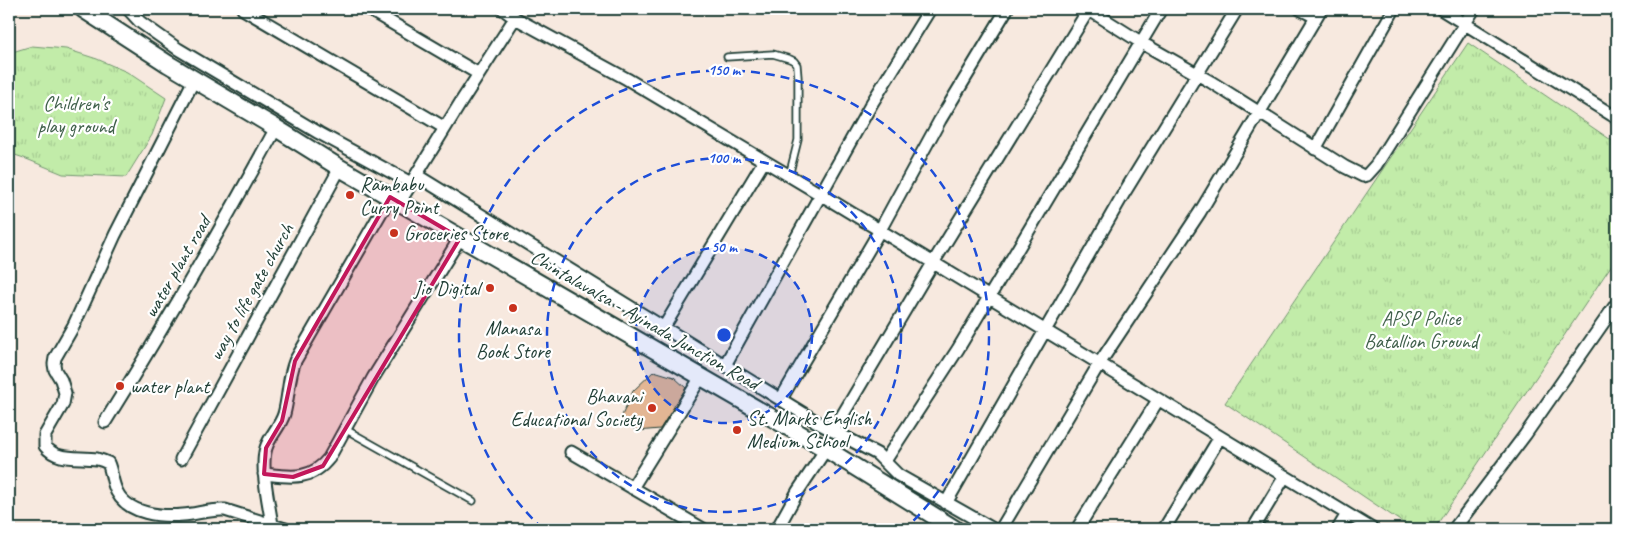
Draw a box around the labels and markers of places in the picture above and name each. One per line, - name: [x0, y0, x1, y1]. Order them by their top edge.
- place label: Rambabu Curry Point: [360, 172, 441, 220]
- marker: Rambabu Curry Point: [344, 189, 356, 201]
- place label: Groceries Store: [404, 221, 509, 246]
- marker: Groceries Store: [388, 227, 400, 239]
- place label: Jio Digital: [413, 276, 484, 301]
- marker: Jio Digital: [484, 282, 496, 294]
- marker: Manasa Book Store: [507, 302, 519, 314]
- place label: Manasa Book Store: [476, 316, 551, 364]
- centre of rings: [715, 326, 733, 344]
- place label: water plant: [130, 374, 211, 399]
- marker: water plant: [114, 380, 126, 392]
- place label: Bhavani Educational Society: [511, 384, 644, 432]
- marker: Bhavani Educational Society: [646, 402, 658, 414]
- place label: St. Marks English Medium School: [747, 406, 872, 454]
- marker: St. Marks English Medium School: [731, 424, 743, 436]

